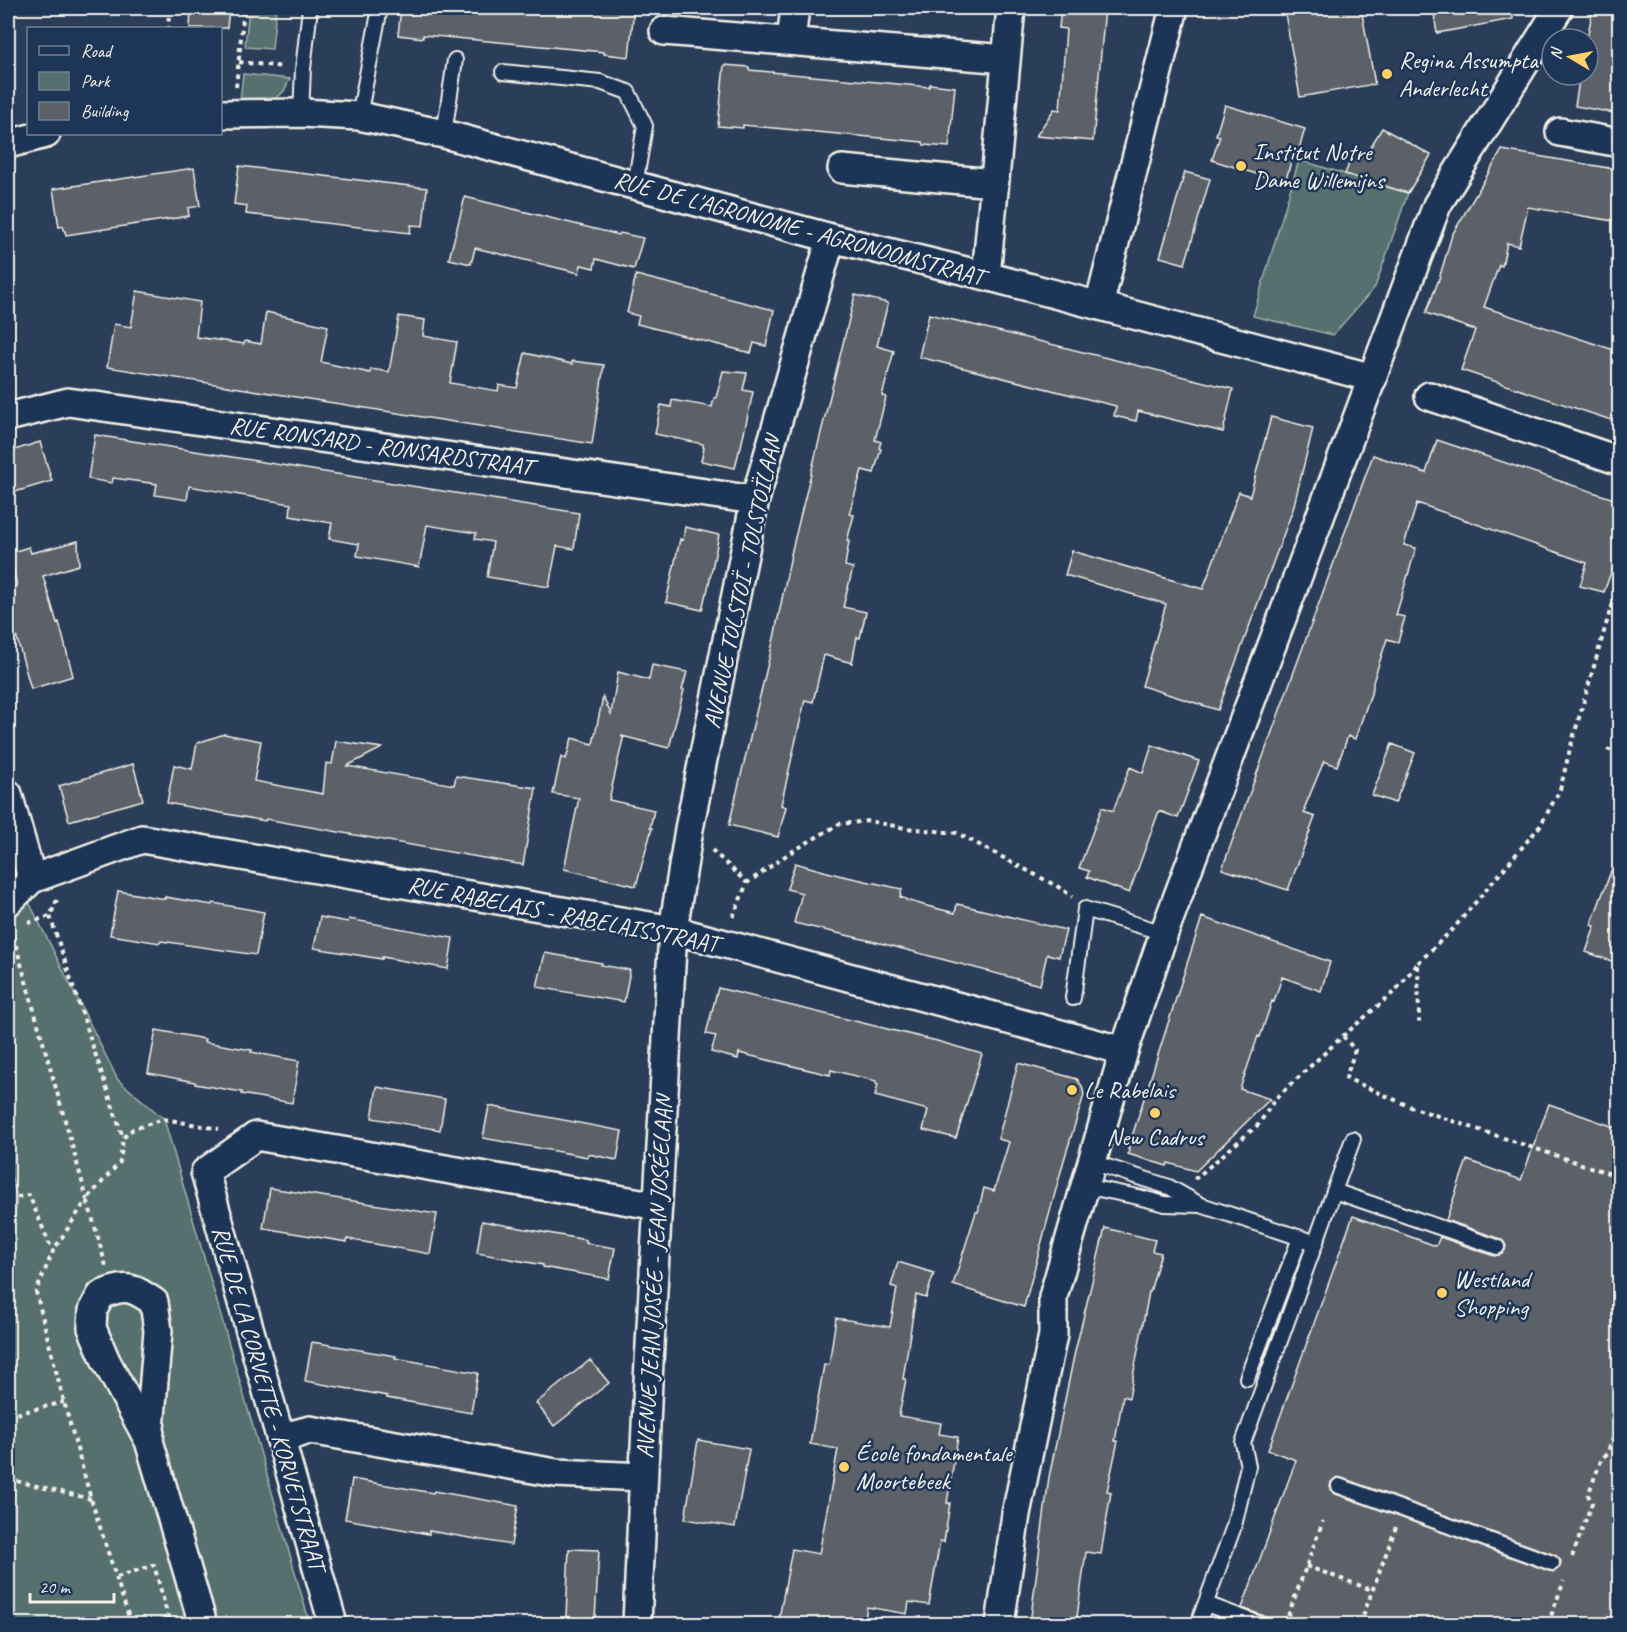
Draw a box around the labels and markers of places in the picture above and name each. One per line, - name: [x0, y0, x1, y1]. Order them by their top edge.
- place label: Regina Assumpta Anderlecht: [1399, 45, 1539, 103]
- marker: Regina Assumpta Anderlecht: [1380, 67, 1394, 81]
- place label: Institut Notre Dame Willemijns: [1253, 137, 1387, 195]
- marker: Institut Notre Dame Willemijns: [1234, 159, 1248, 173]
- place label: Le Rabelais: [1084, 1075, 1177, 1105]
- marker: Le Rabelais: [1065, 1083, 1079, 1097]
- marker: New Cadrus: [1148, 1106, 1162, 1120]
- place label: New Cadrus: [1107, 1122, 1206, 1152]
- place label: Westland Shopping: [1454, 1264, 1533, 1322]
- marker: Westland Shopping: [1435, 1286, 1449, 1300]
- place label: École fondamentale Moortebeek: [856, 1438, 1014, 1496]
- marker: École fondamentale Moortebeek: [837, 1460, 851, 1474]

